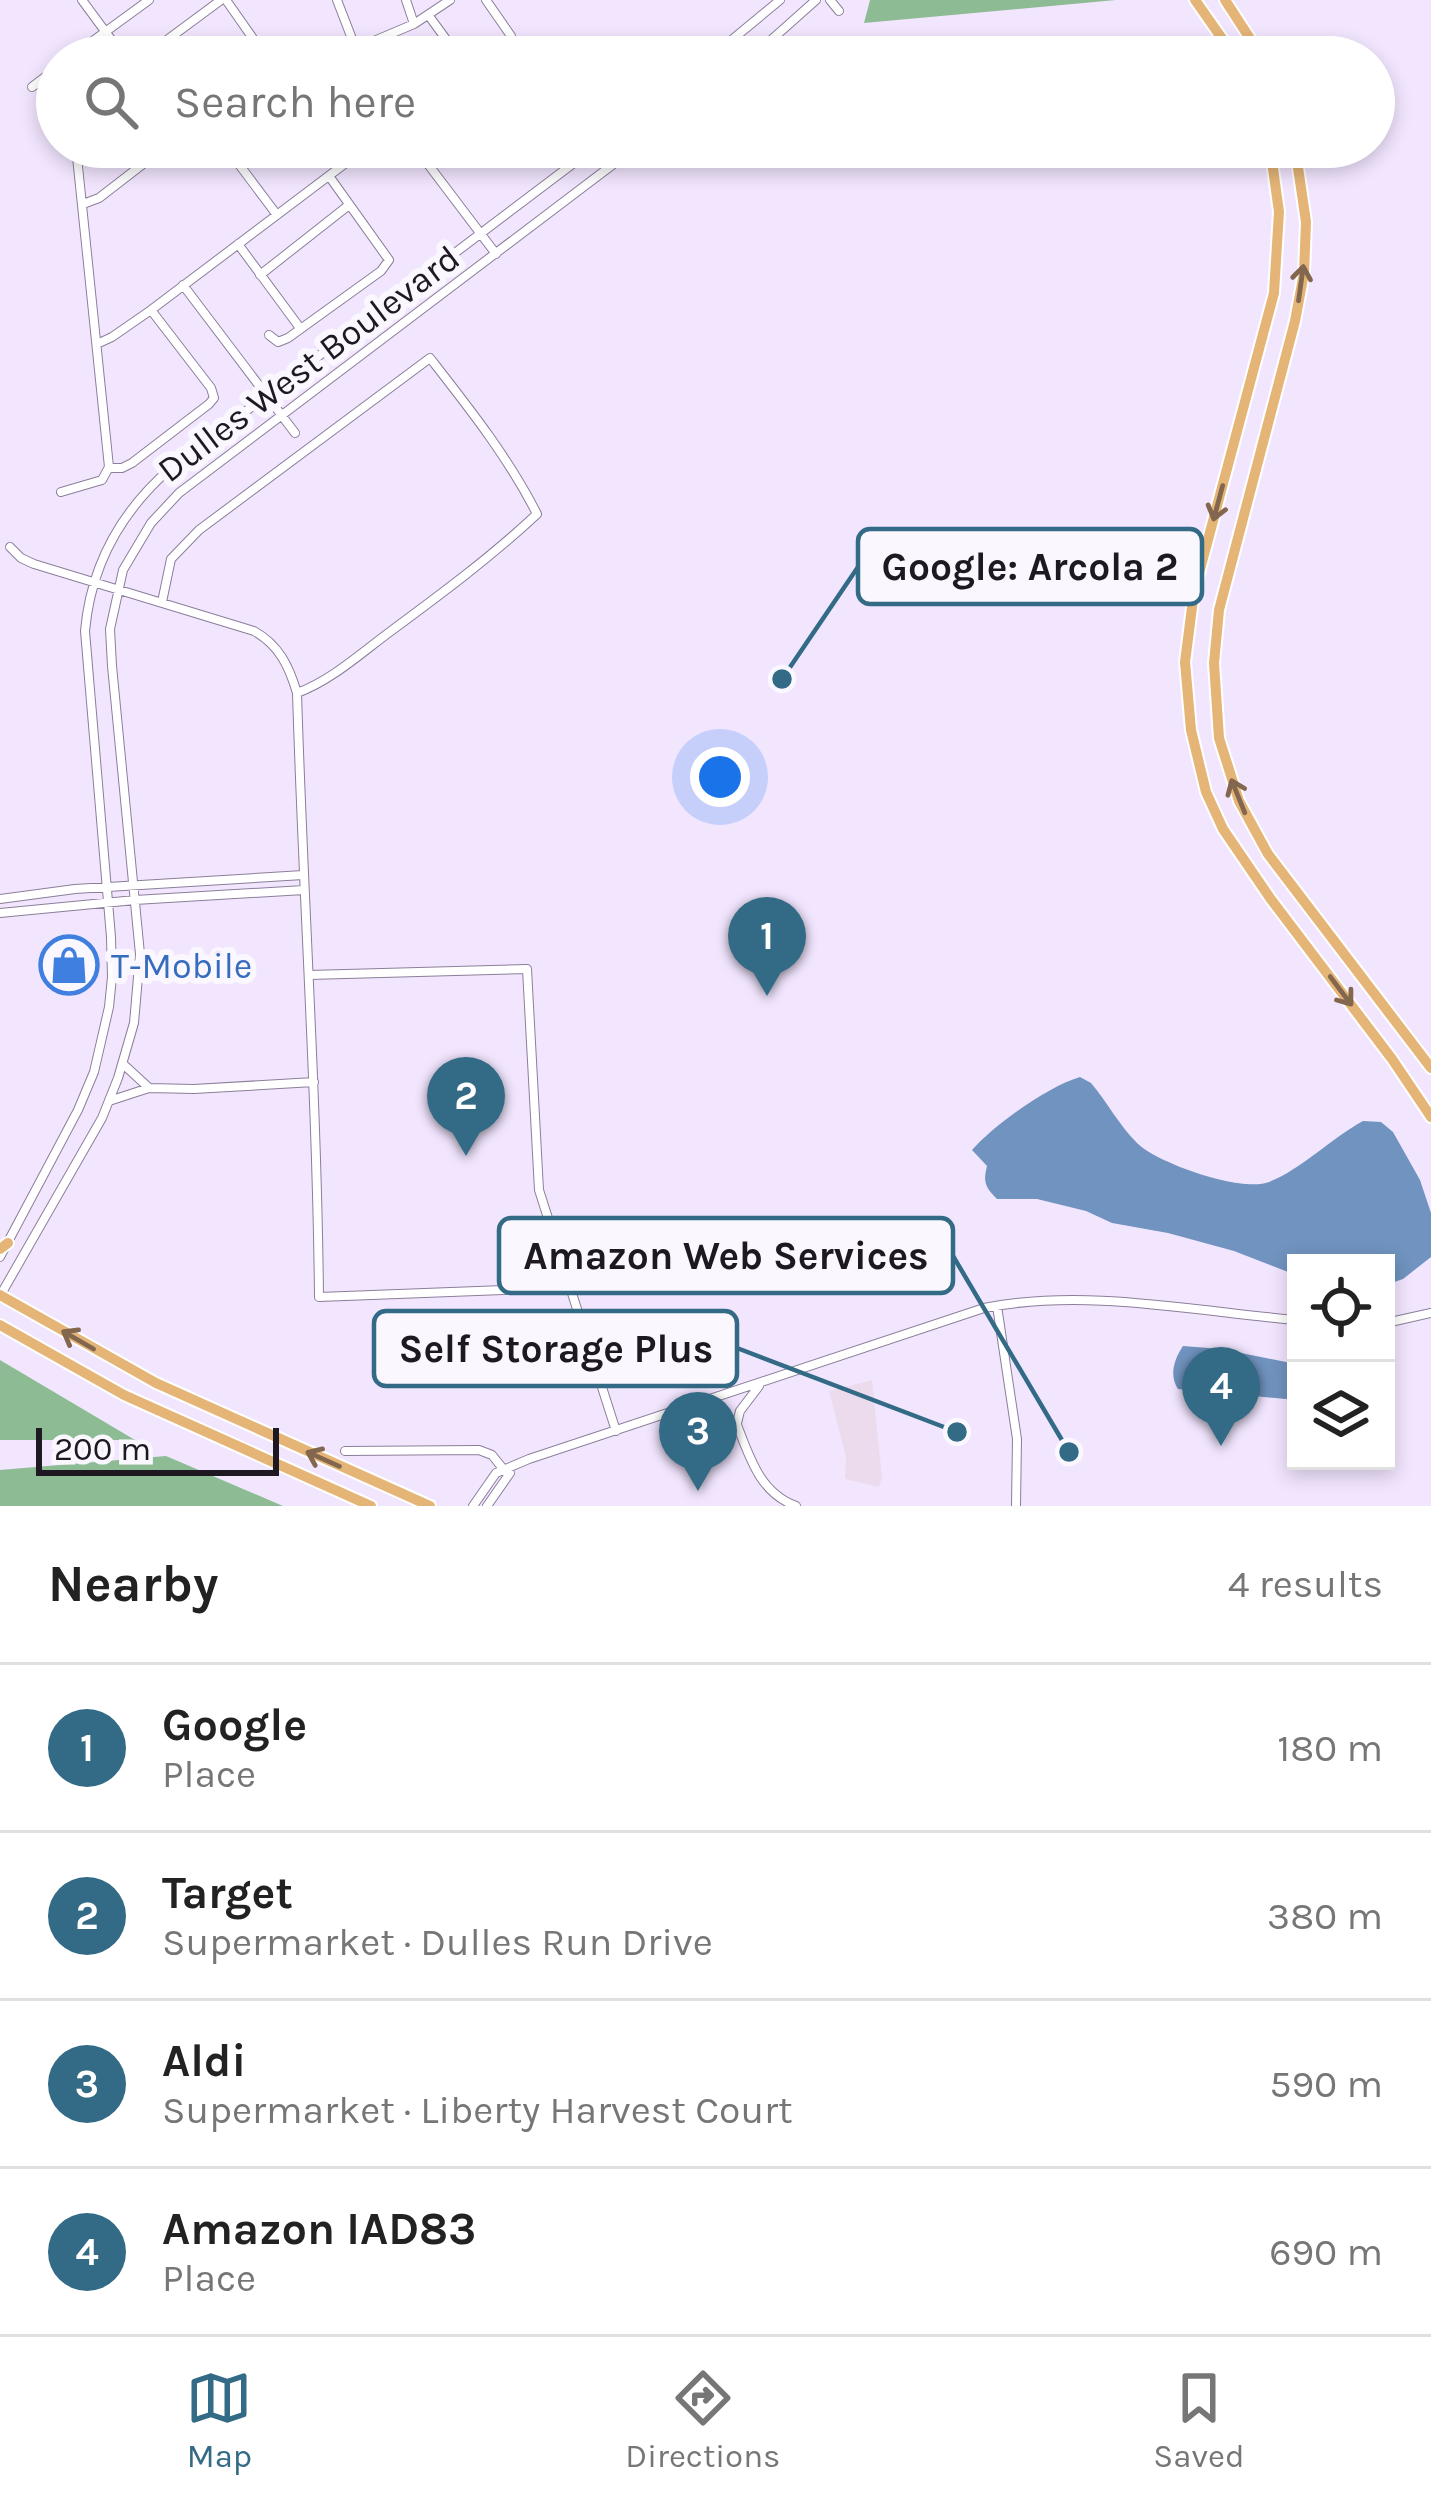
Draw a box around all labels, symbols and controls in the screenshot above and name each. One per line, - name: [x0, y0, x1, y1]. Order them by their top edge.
- search box: [36, 36, 1395, 168]
- icon: search: [78, 69, 144, 135]
- text: Search here: [174, 76, 416, 128]
- street label: Dulles West Boulevard: [149, 237, 468, 491]
- one-way arrow: [1290, 264, 1313, 303]
- one-way arrow: [1206, 483, 1228, 521]
- callout: Google: Arcola 2: [858, 529, 1202, 604]
- text: Google: Arcola 2: [882, 544, 1178, 590]
- your location: [690, 747, 750, 807]
- one-way arrow: [1226, 779, 1247, 816]
- pin: 1: [728, 897, 806, 996]
- shop icon: T-Mobile: [38, 934, 100, 996]
- place label: T-Mobile: [111, 945, 252, 987]
- one-way arrow: [1328, 974, 1353, 1007]
- pin: 2: [427, 1057, 505, 1156]
- callout: Amazon Web Services: [499, 1218, 953, 1293]
- text: Amazon Web Services: [523, 1233, 929, 1279]
- map controls: [1287, 1254, 1395, 1470]
- button: locate: [1287, 1254, 1395, 1362]
- callout: Self Storage Plus: [374, 1311, 737, 1386]
- text: Self Storage Plus: [399, 1326, 713, 1372]
- one-way arrow: [62, 1327, 97, 1351]
- pin: 4: [1182, 1347, 1260, 1446]
- button: layers: [1287, 1362, 1395, 1470]
- pin: 3: [659, 1392, 737, 1491]
- scale bar: [36, 1422, 279, 1475]
- text: 200 m: [54, 1430, 151, 1468]
- one-way arrow: [306, 1446, 342, 1468]
- text: Nearby: [48, 1554, 218, 1614]
- text: 4 results: [1228, 1561, 1383, 1607]
- text: Google: [162, 1699, 307, 1751]
- text: 1: [80, 1725, 94, 1771]
- text: 180 m: [1277, 1725, 1383, 1771]
- text: Place: [162, 1751, 256, 1797]
- text: Target: [162, 1867, 293, 1919]
- text: 2: [75, 1893, 99, 1939]
- text: 380 m: [1267, 1893, 1383, 1939]
- text: Supermarket · Dulles Run Drive: [162, 1919, 713, 1965]
- text: Aldi: [162, 2035, 246, 2087]
- text: 3: [75, 2061, 99, 2107]
- text: 590 m: [1269, 2061, 1383, 2107]
- text: Supermarket · Liberty Harvest Court: [162, 2087, 793, 2133]
- text: Amazon IAD83: [162, 2203, 476, 2255]
- text: 4: [75, 2229, 99, 2275]
- text: 690 m: [1269, 2229, 1383, 2275]
- text: Place: [162, 2255, 256, 2301]
- tab: Map: [186, 2365, 252, 2475]
- tab: Directions: [625, 2365, 780, 2475]
- tab: Saved: [1153, 2365, 1245, 2475]

